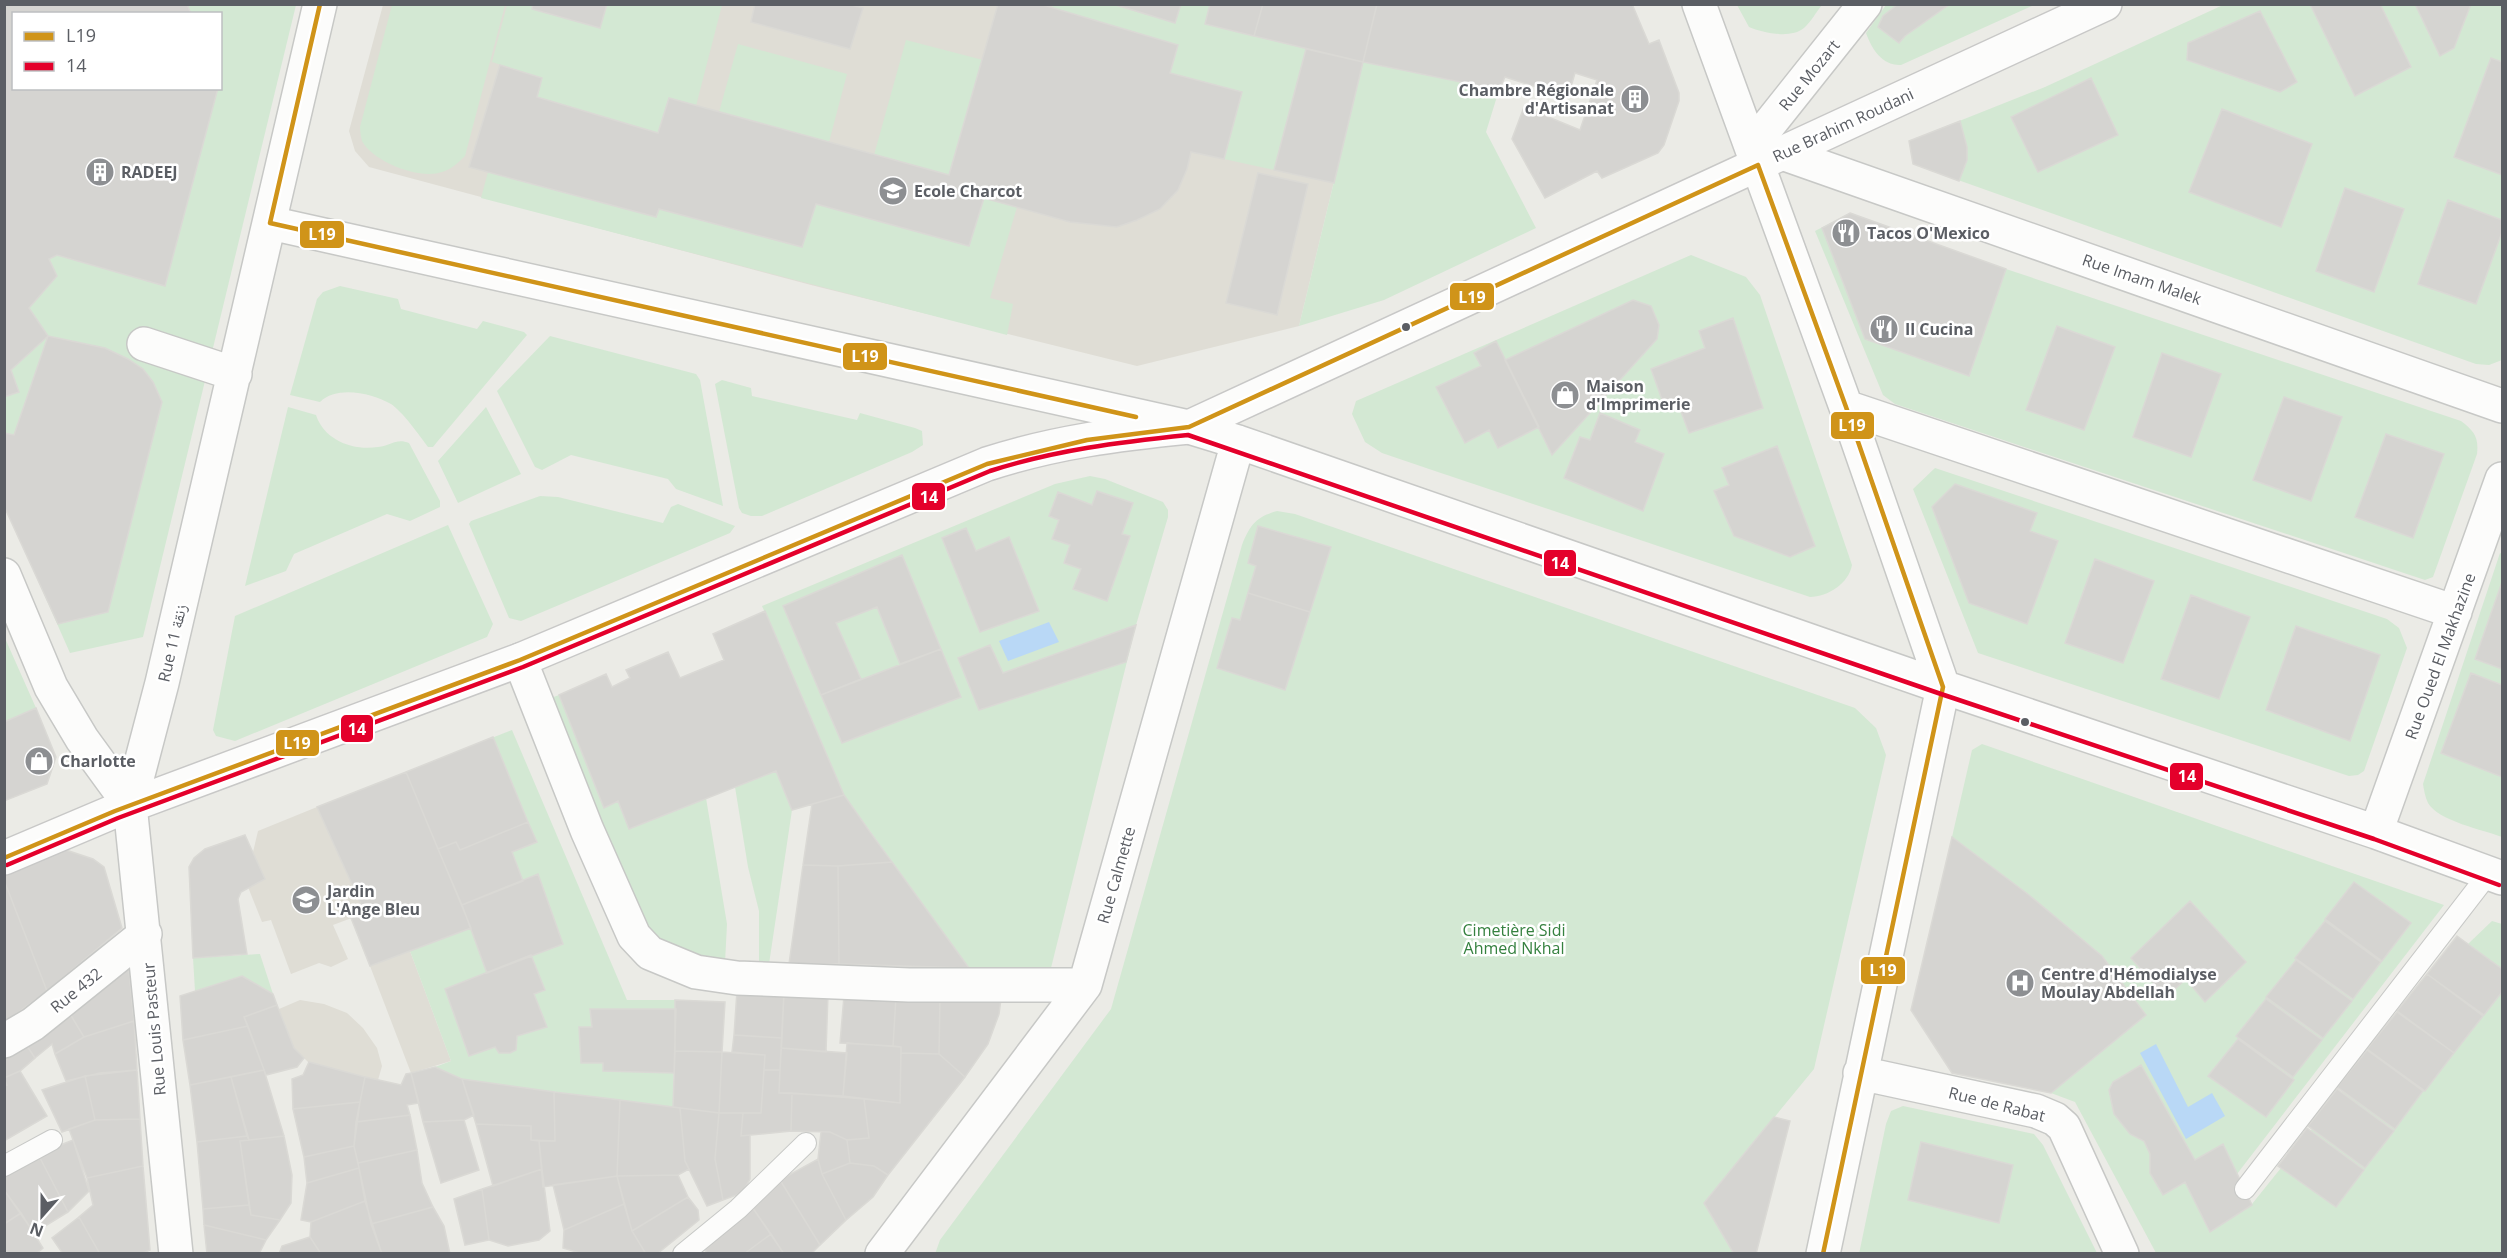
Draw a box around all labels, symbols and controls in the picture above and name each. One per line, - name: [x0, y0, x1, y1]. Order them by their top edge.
- legend: [12, 12, 222, 90]
- text: L19: [66, 23, 96, 47]
- street label: Rue Mozart: [1774, 35, 1845, 115]
- text: 14: [66, 53, 87, 77]
- place label: Chambre Régionale d'Artisanat: [1459, 79, 1614, 119]
- building icon: Chambre Régionale d'Artisanat: [1619, 83, 1651, 115]
- street label: Rue Brahim Roudani: [1769, 83, 1917, 167]
- building icon: RADEEJ: [84, 156, 116, 188]
- place label: RADEEJ: [121, 161, 178, 183]
- school or university icon: Ecole Charcot: [877, 175, 909, 207]
- place label: Ecole Charcot: [914, 180, 1022, 202]
- restaurant icon: Tacos O'Mexico: [1830, 217, 1862, 249]
- line badge: L19: [299, 220, 345, 249]
- place label: Tacos O'Mexico: [1867, 222, 1990, 244]
- text: L19: [308, 223, 336, 245]
- street label: Rue Imam Malek: [2079, 248, 2205, 310]
- line badge: L19: [1449, 282, 1495, 311]
- text: L19: [1458, 286, 1486, 308]
- restaurant icon: Il Cucina: [1868, 313, 1900, 345]
- place label: Il Cucina: [1905, 318, 1973, 340]
- unlabelled marker: [1400, 321, 1412, 333]
- line badge: L19: [842, 342, 888, 371]
- text: L19: [851, 345, 879, 367]
- place label: Maison d'Imprimerie: [1586, 375, 1690, 415]
- shop icon: Maison d'Imprimerie: [1549, 379, 1581, 411]
- line badge: L19: [1830, 411, 1875, 440]
- text: L19: [1838, 414, 1866, 436]
- line badge: 14: [911, 482, 946, 511]
- text: 14: [920, 486, 938, 508]
- line badge: 14: [1543, 549, 1577, 577]
- text: 14: [1551, 552, 1569, 574]
- street label: Rue Oued El Makhazine: [2400, 570, 2480, 742]
- street label: Rue 11 زنقة: [152, 602, 192, 684]
- line badge: 14: [340, 714, 374, 743]
- unlabelled marker: [2019, 716, 2031, 728]
- text: 14: [348, 718, 366, 740]
- line badge: L19: [275, 729, 320, 757]
- text: L19: [283, 732, 311, 754]
- shop icon: Charlotte: [23, 745, 55, 777]
- place label: Charlotte: [60, 750, 136, 772]
- line badge: 14: [2169, 762, 2204, 791]
- text: 14: [2178, 765, 2196, 787]
- street label: Rue Calmette: [1092, 824, 1140, 926]
- place label: Jardin L'Ange Bleu: [325, 880, 420, 920]
- school or university icon: Jardin L'Ange Bleu: [290, 884, 322, 916]
- park label: Cimetière Sidi Ahmed Nkhal: [1463, 919, 1565, 959]
- line badge: L19: [1860, 956, 1906, 985]
- text: L19: [1869, 959, 1897, 981]
- street label: Rue Louis Pasteur: [137, 961, 171, 1097]
- street label: Rue 432: [46, 962, 106, 1018]
- place label: Centre d'Hémodialyse Moulay Abdellah: [2041, 963, 2217, 1003]
- hospital icon: Centre d'Hémodialyse Moulay Abdellah: [2004, 967, 2036, 999]
- street label: Rue de Rabat: [1946, 1081, 2048, 1127]
- north arrow: [12, 1186, 72, 1246]
- text: N: [27, 1217, 47, 1243]

